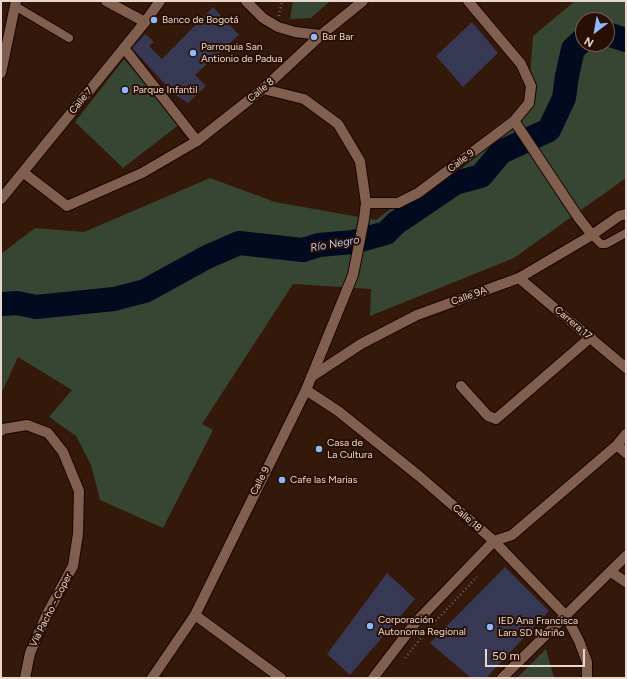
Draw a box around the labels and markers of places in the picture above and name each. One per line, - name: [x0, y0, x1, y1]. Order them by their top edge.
- place label: Banco de Bogotá: [162, 14, 239, 26]
- marker: Banco de Bogotá: [149, 15, 159, 25]
- place label: Bar Bar: [322, 31, 354, 43]
- marker: Bar Bar: [309, 32, 319, 42]
- place label: Parroquia San Antionio de Padua: [201, 41, 283, 64]
- marker: Parroquia San Antionio de Padua: [188, 48, 198, 58]
- place label: Parque Infantil: [133, 84, 197, 96]
- marker: Parque Infantil: [120, 85, 130, 95]
- place label: Casa de La Cultura: [327, 437, 373, 460]
- marker: Casa de La Cultura: [314, 444, 324, 454]
- place label: Cafe las Marias: [290, 474, 357, 486]
- marker: Cafe las Marias: [277, 475, 287, 485]
- place label: Corporación Autonoma Regional: [378, 614, 466, 638]
- place label: IED Ana Francisca Lara SD Nariño: [498, 615, 578, 638]
- marker: Corporación Autonoma Regional: [365, 621, 375, 631]
- marker: IED Ana Francisca Lara SD Nariño: [485, 622, 495, 632]

